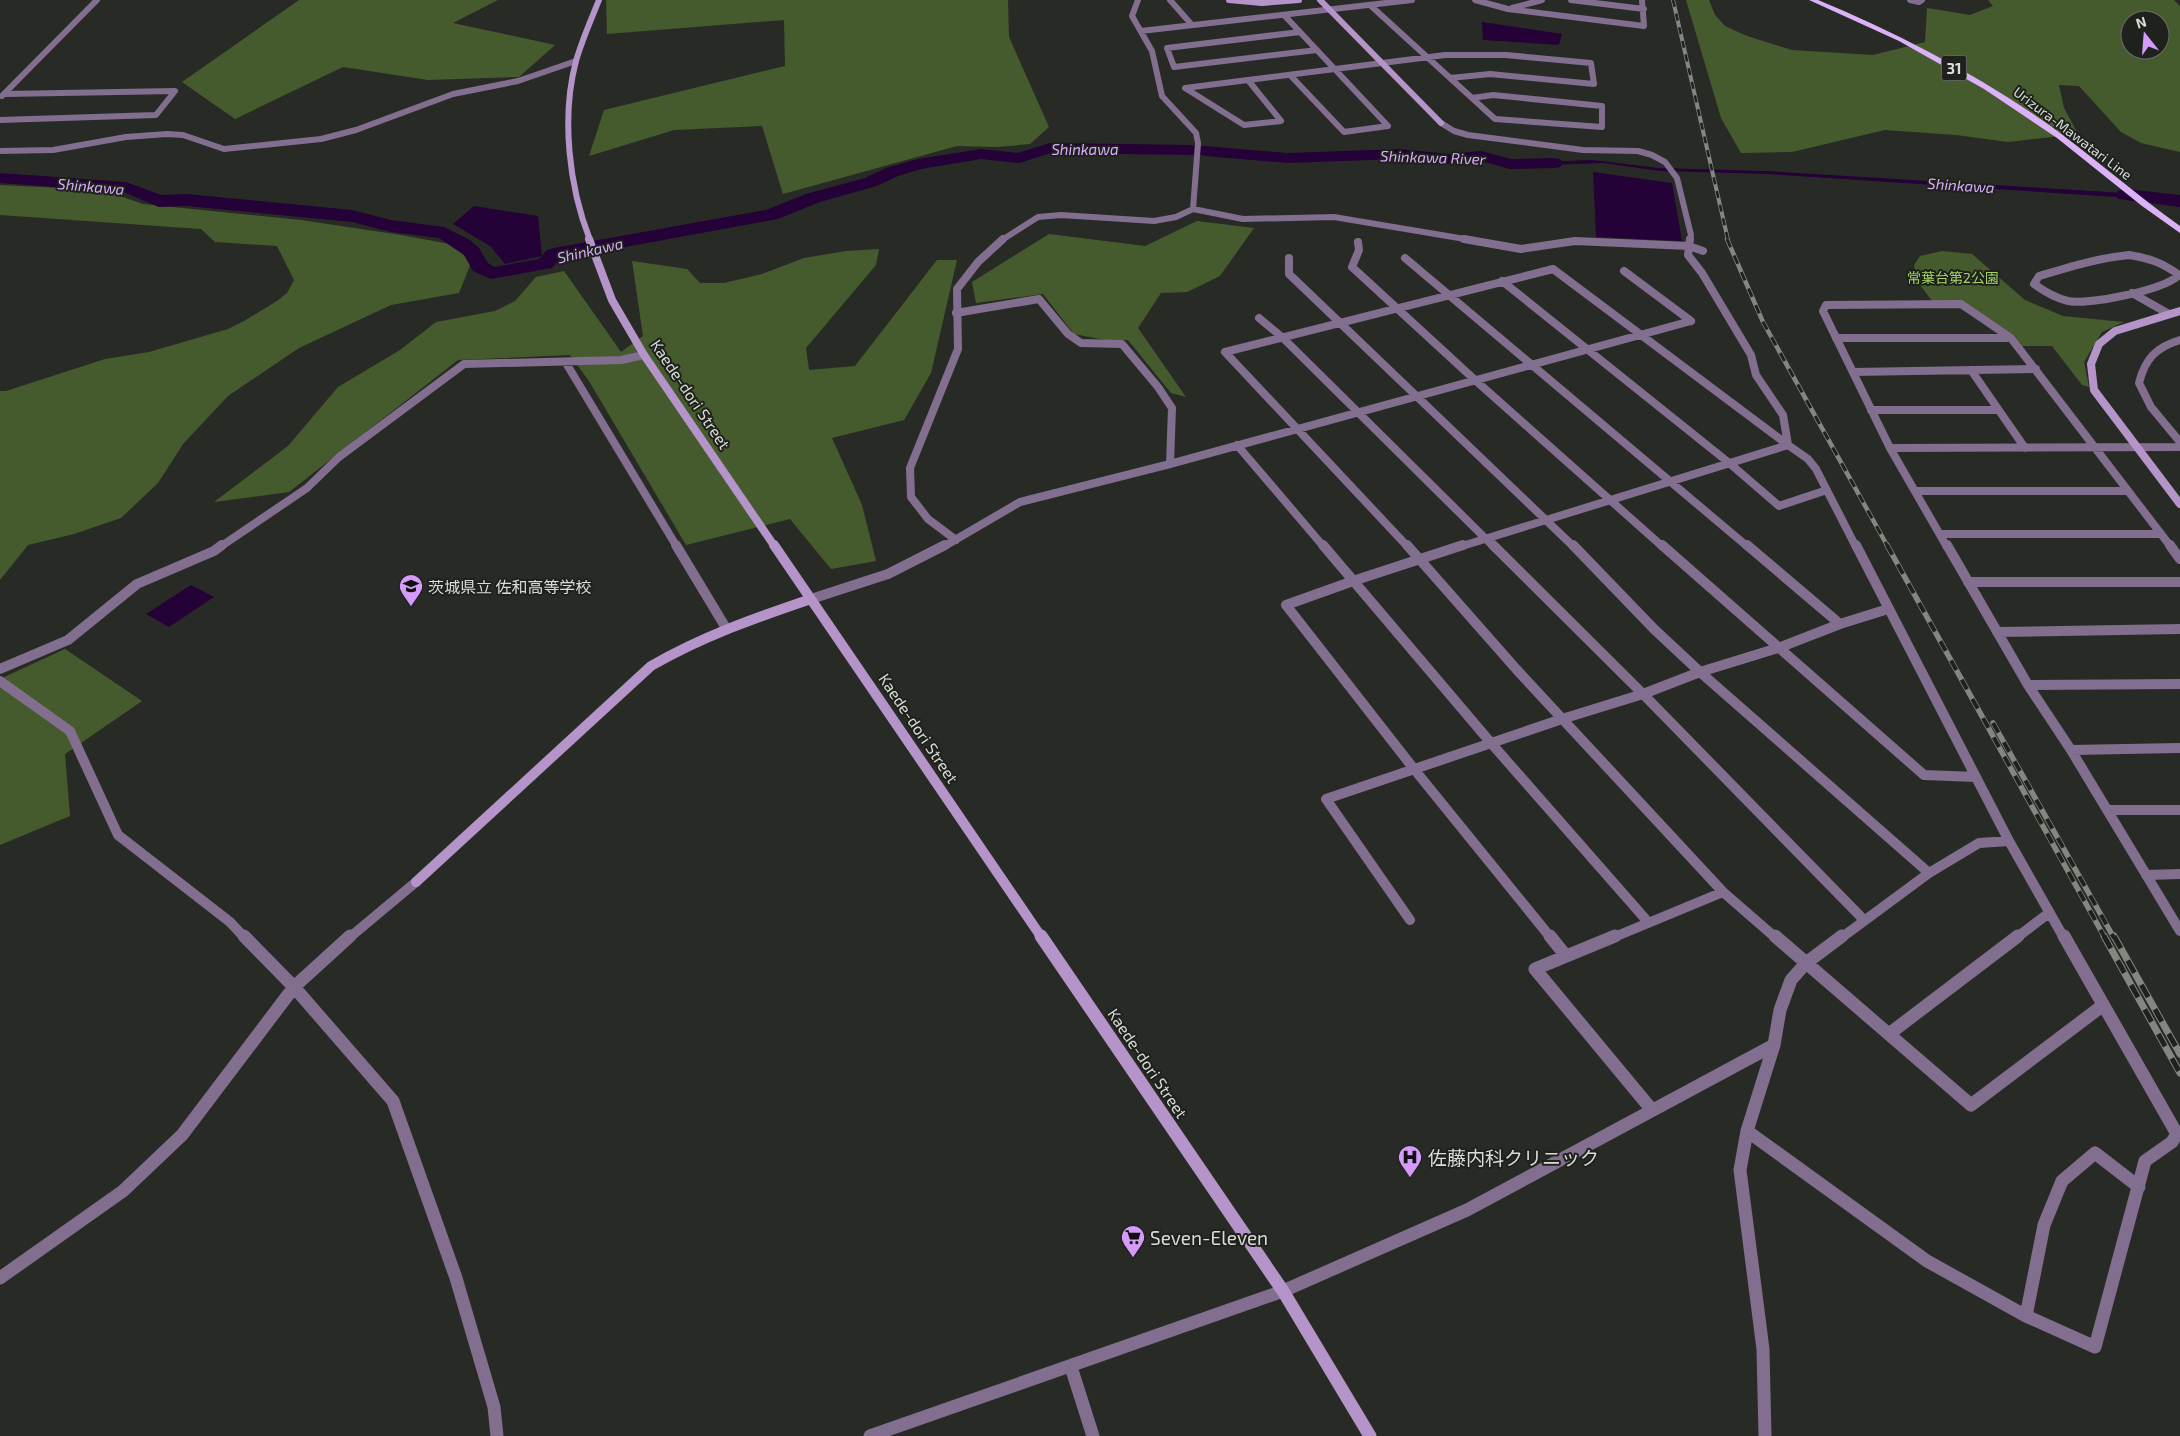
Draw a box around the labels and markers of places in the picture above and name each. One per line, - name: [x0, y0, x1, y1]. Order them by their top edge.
- school or university icon: 茨城県立 佐和高等学校: [398, 573, 424, 607]
- place label: 茨城県立 佐和高等学校: [428, 577, 592, 596]
- hospital icon: 佐藤内科クリニック: [1397, 1144, 1423, 1178]
- place label: 佐藤内科クリニック: [1428, 1146, 1599, 1169]
- supermarket icon: Seven-Eleven: [1120, 1224, 1146, 1258]
- place label: Seven-Eleven: [1150, 1226, 1268, 1249]

